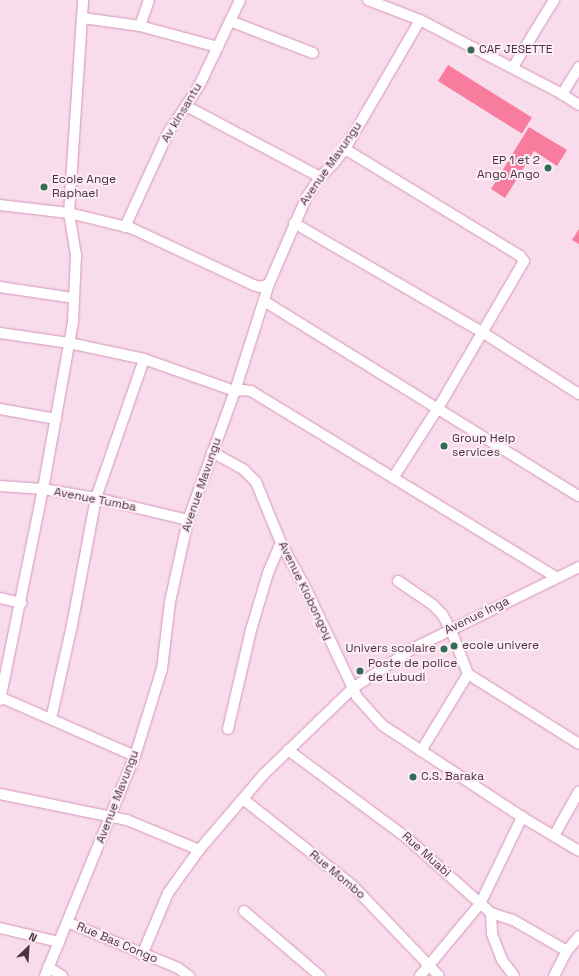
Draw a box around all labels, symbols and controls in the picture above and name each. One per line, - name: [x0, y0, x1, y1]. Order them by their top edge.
- place label: CAF JESETTE: [479, 43, 553, 57]
- marker: CAF JESETTE: [466, 45, 476, 55]
- street label: Av kinsantu: [159, 81, 205, 145]
- street label: Avenue Mavungu: [297, 119, 365, 209]
- place label: EP 1 et 2 Ango Ango: [477, 154, 540, 182]
- marker: EP 1 et 2 Ango Ango: [543, 163, 553, 173]
- place label: Ecole Ange Raphael: [52, 173, 116, 201]
- marker: Ecole Ange Raphael: [39, 182, 49, 192]
- place label: Group Help services: [452, 432, 515, 460]
- street label: Avenue Mavungu: [179, 436, 225, 534]
- marker: Group Help services: [439, 441, 449, 451]
- street label: Avenue Tumba: [52, 485, 138, 515]
- street label: Avenue Kiobongoy: [275, 539, 335, 643]
- street label: Avenue Inga: [442, 594, 512, 638]
- place label: ecole univere: [462, 639, 539, 653]
- marker: ecole univere: [449, 641, 459, 651]
- place label: Univers scolaire: [345, 642, 436, 656]
- marker: Univers scolaire: [439, 644, 449, 654]
- place label: Poste de police de Lubudi: [368, 657, 457, 685]
- marker: Poste de police de Lubudi: [355, 666, 365, 676]
- street label: Avenue Mavungu: [94, 748, 142, 846]
- place label: C.S. Baraka: [421, 770, 484, 784]
- marker: C.S. Baraka: [408, 772, 418, 782]
- street label: Rue Muabi: [399, 829, 453, 881]
- street label: Rue Mombo: [306, 848, 368, 902]
- street label: Rue Bas Congo: [74, 919, 160, 967]
- north arrow: [8, 928, 48, 968]
- text: N: [27, 929, 39, 945]

